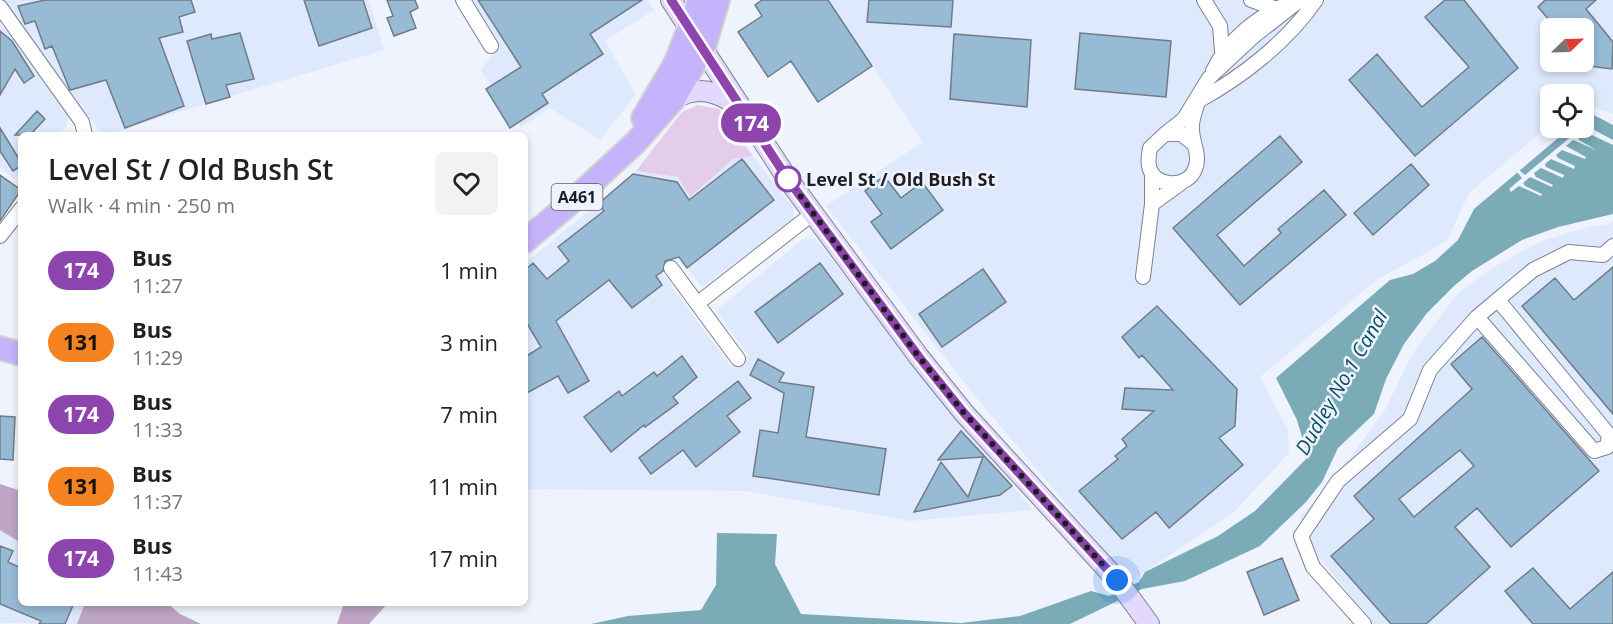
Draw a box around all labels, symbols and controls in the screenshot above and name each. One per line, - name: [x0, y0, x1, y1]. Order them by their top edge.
- north arrow: [1540, 18, 1594, 72]
- map controls: [1540, 18, 1594, 138]
- button: locate: [1540, 84, 1594, 138]
- line badge: 174: [716, 104, 786, 142]
- text: 174: [733, 109, 769, 137]
- text: Level St / Old Bush St: [48, 150, 333, 188]
- button: heart: [435, 152, 498, 215]
- marker: Level St / Old Bush St: [775, 166, 801, 192]
- place label: Level St / Old Bush St: [806, 167, 996, 191]
- road number: A461: [552, 184, 602, 210]
- text: Walk · 4 min · 250 m: [48, 192, 235, 219]
- text: Bus: [132, 242, 172, 272]
- text: 1 min: [440, 255, 498, 285]
- text: 174: [63, 256, 99, 284]
- text: 11:27: [132, 272, 183, 299]
- water label: Dudley No.1 Canal: [1288, 304, 1394, 459]
- text: Bus: [132, 314, 172, 344]
- text: 3 min: [440, 327, 498, 357]
- text: 131: [63, 328, 99, 356]
- text: 11:29: [132, 344, 183, 371]
- text: Bus: [132, 386, 172, 416]
- text: 7 min: [440, 399, 498, 429]
- text: 174: [63, 400, 99, 428]
- text: 11:33: [132, 416, 183, 443]
- text: Bus: [132, 458, 172, 488]
- text: 11 min: [428, 471, 498, 501]
- text: 131: [63, 472, 99, 500]
- text: 11:37: [132, 488, 183, 515]
- text: Bus: [132, 530, 172, 560]
- text: 17 min: [428, 543, 498, 573]
- text: 174: [63, 544, 99, 572]
- text: 11:43: [132, 560, 183, 587]
- your location: [1102, 565, 1132, 595]

